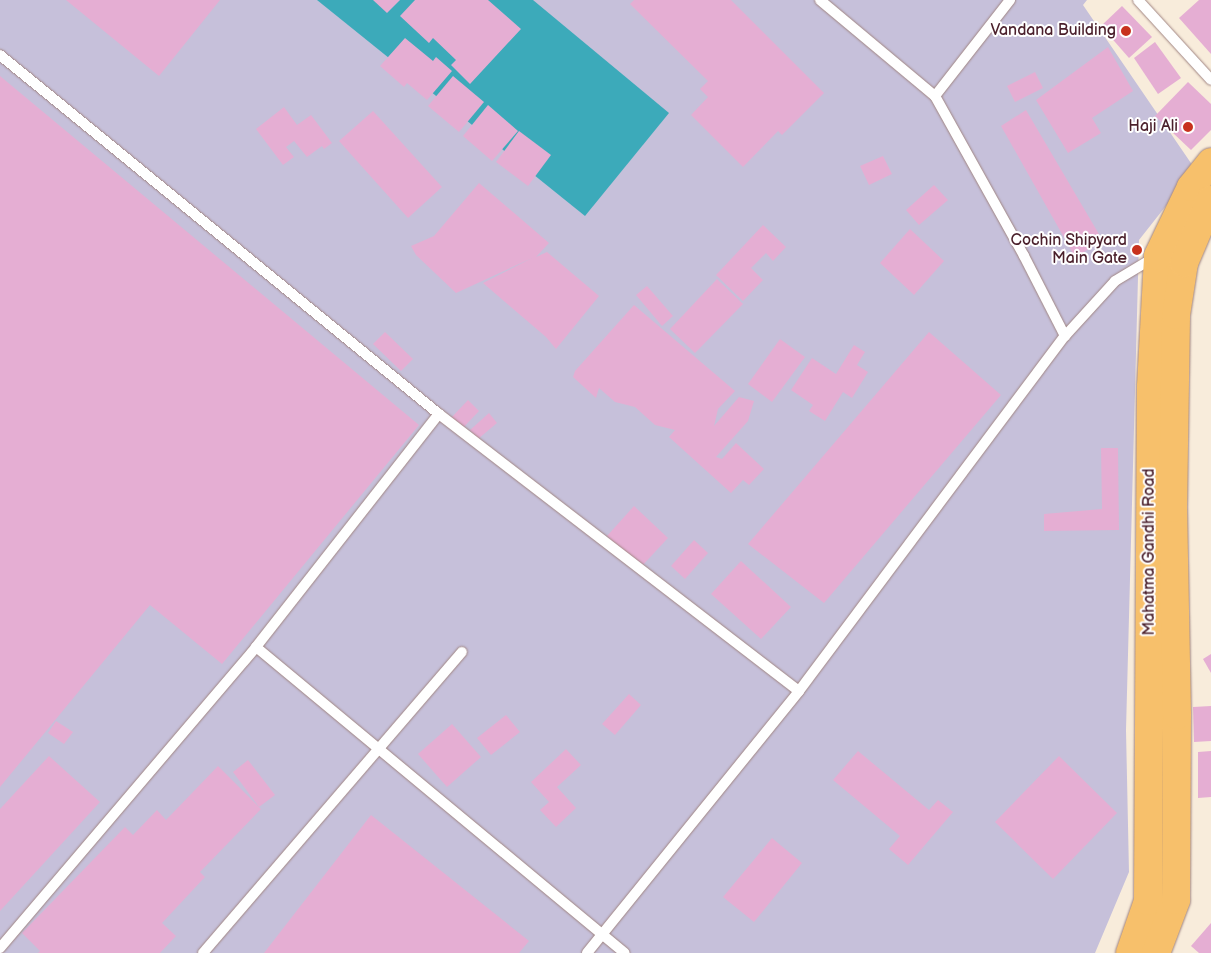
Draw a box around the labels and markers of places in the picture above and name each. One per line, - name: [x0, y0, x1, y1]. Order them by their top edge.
- place label: Vandana Building: [990, 21, 1116, 41]
- marker: Vandana Building: [1120, 25, 1132, 37]
- place label: Haji Ali: [1128, 117, 1178, 137]
- marker: Haji Ali: [1182, 121, 1194, 133]
- place label: Cochin Shipyard Main Gate: [1010, 231, 1127, 269]
- marker: Cochin Shipyard Main Gate: [1131, 244, 1143, 256]

